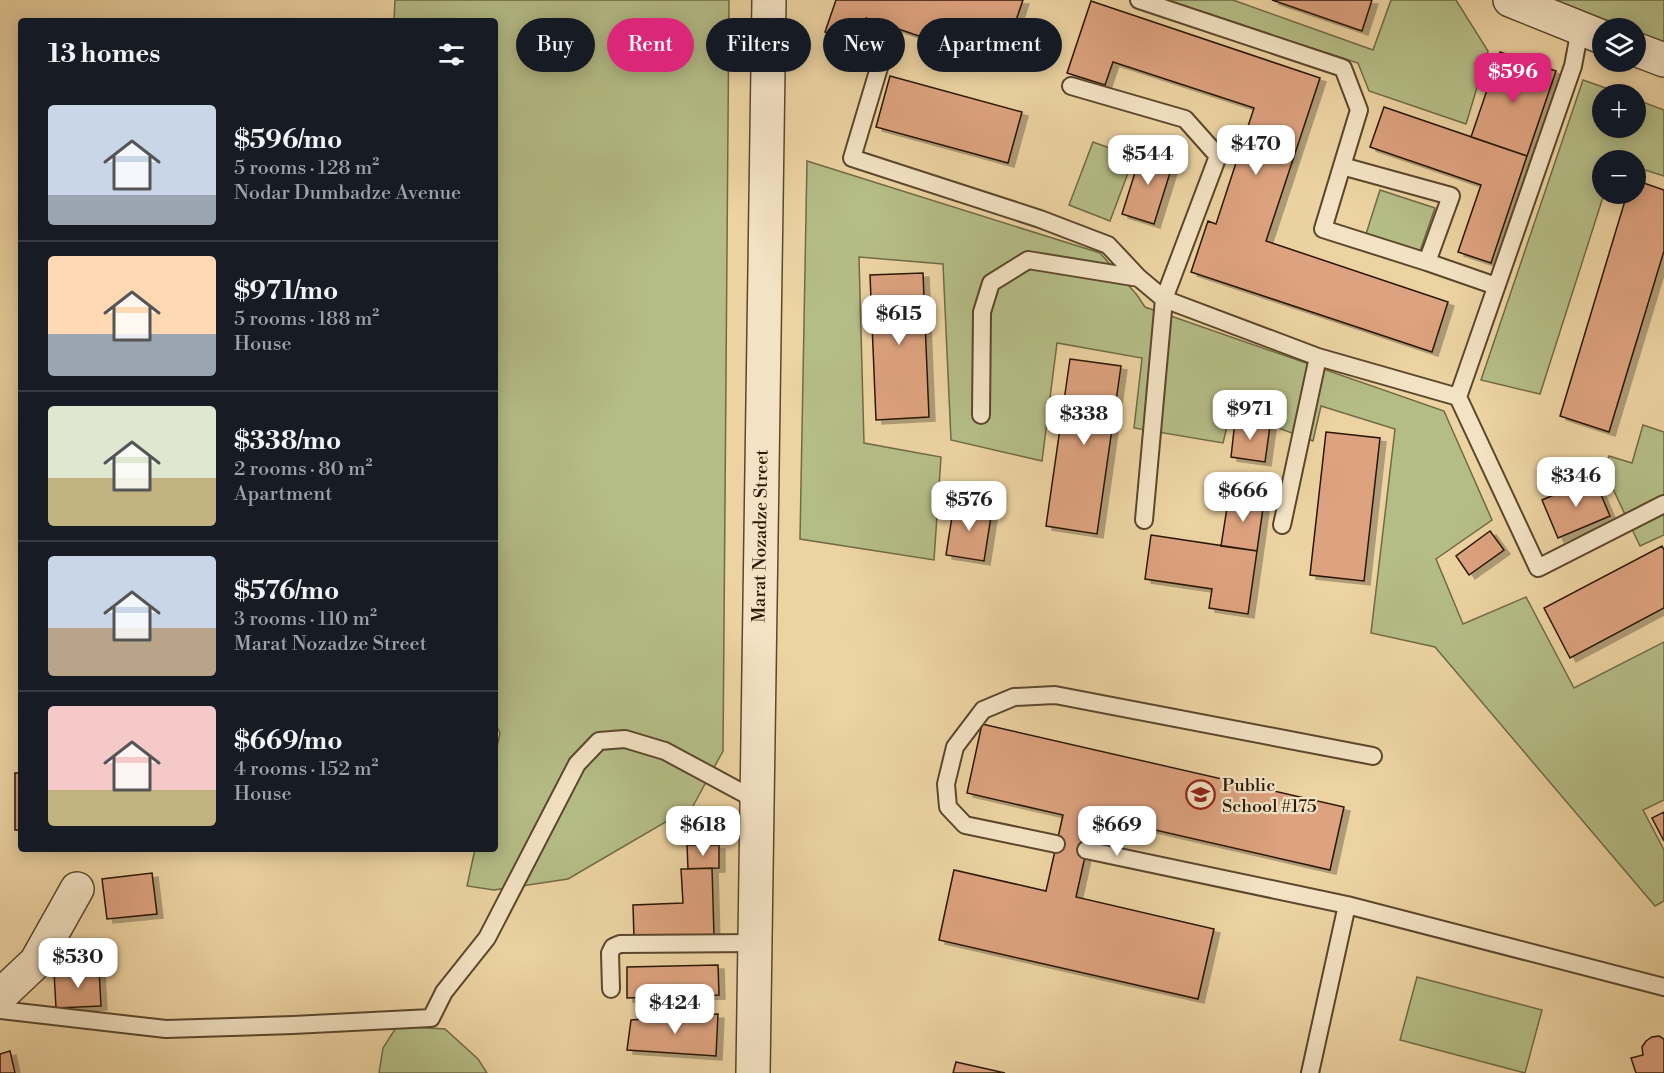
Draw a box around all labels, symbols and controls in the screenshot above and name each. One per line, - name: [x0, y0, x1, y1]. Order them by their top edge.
- chip: Buy: [516, 18, 595, 72]
- chip: Rent: [607, 18, 694, 72]
- chip: Filters: [706, 18, 811, 72]
- chip: New: [823, 18, 905, 72]
- chip: Apartment: [917, 18, 1062, 72]
- map controls: [1592, 18, 1646, 204]
- button: layers: [1592, 18, 1646, 72]
- text: 13 homes: [48, 38, 160, 70]
- icon: filters: [435, 38, 468, 71]
- pin: $596: [1477, 53, 1549, 104]
- text: $596: [1488, 60, 1538, 85]
- button: +: [1592, 84, 1646, 138]
- text: $596/mo: [234, 124, 342, 156]
- pin: $470: [1220, 125, 1292, 176]
- icon: home: [96, 129, 168, 201]
- text: $470: [1231, 132, 1281, 157]
- pin: $544: [1112, 135, 1184, 186]
- text: $544: [1122, 142, 1174, 167]
- button: −: [1592, 150, 1646, 204]
- text: 5 rooms · 128 m²: [234, 156, 379, 181]
- text: Nodar Dumbadze Avenue: [234, 181, 461, 206]
- text: $971/mo: [234, 275, 338, 307]
- icon: home: [96, 280, 168, 352]
- pin: $615: [863, 295, 935, 346]
- text: $615: [876, 302, 922, 327]
- text: 5 rooms · 188 m²: [234, 307, 379, 332]
- text: House: [234, 332, 292, 357]
- pin: $971: [1214, 390, 1286, 441]
- pin: $338: [1048, 395, 1120, 446]
- text: $971: [1227, 397, 1273, 422]
- text: $338: [1060, 402, 1108, 427]
- text: $338/mo: [234, 425, 341, 457]
- icon: home: [96, 430, 168, 502]
- street label: Marat Nozadze Street: [747, 448, 774, 623]
- text: 2 rooms · 80 m²: [234, 457, 372, 482]
- pin: $346: [1540, 457, 1612, 508]
- text: $346: [1551, 464, 1601, 489]
- pin: $666: [1207, 472, 1279, 523]
- text: $666: [1218, 479, 1268, 504]
- pin: $576: [933, 481, 1005, 532]
- text: Apartment: [234, 482, 332, 507]
- text: $576: [945, 488, 993, 513]
- text: $576/mo: [234, 575, 339, 607]
- icon: home: [96, 580, 168, 652]
- text: 3 rooms · 110 m²: [234, 607, 377, 632]
- text: Marat Nozadze Street: [234, 632, 427, 657]
- text: $669/mo: [234, 725, 343, 757]
- icon: home: [96, 730, 168, 802]
- text: 4 rooms · 152 m²: [234, 757, 378, 782]
- place label: Public School #175: [1222, 774, 1317, 818]
- school or university icon: Public School #175: [1185, 779, 1217, 811]
- text: House: [234, 782, 292, 807]
- pin: $618: [667, 806, 739, 857]
- pin: $669: [1081, 806, 1153, 857]
- text: $618: [680, 813, 726, 838]
- text: $669: [1092, 813, 1142, 838]
- pin: $530: [42, 938, 114, 989]
- text: $530: [53, 945, 103, 970]
- pin: $424: [639, 984, 711, 1035]
- text: $424: [649, 991, 701, 1016]

